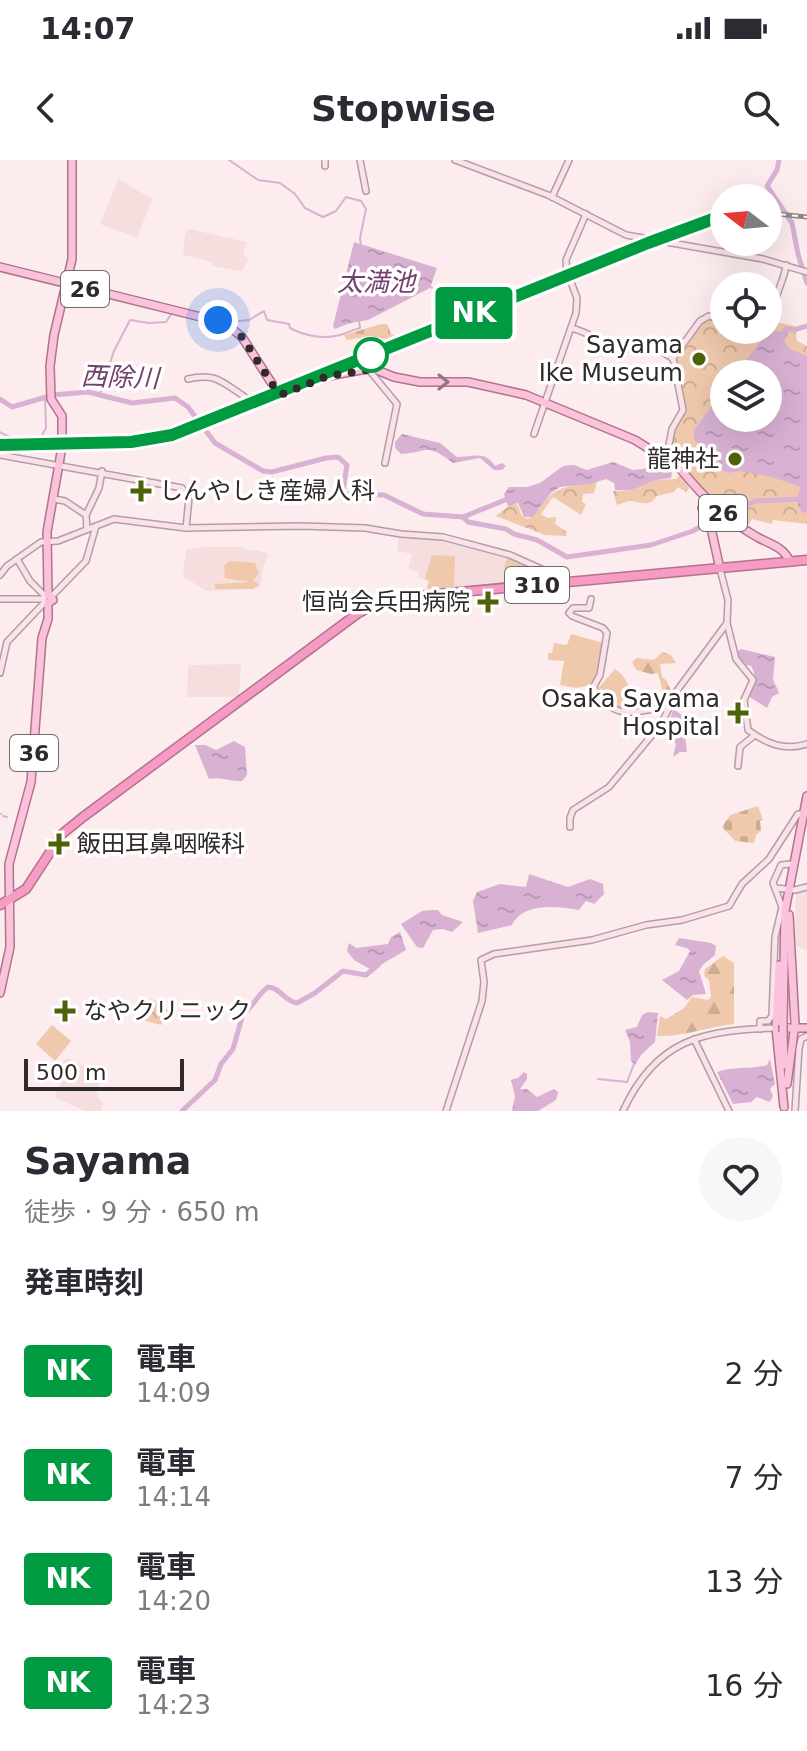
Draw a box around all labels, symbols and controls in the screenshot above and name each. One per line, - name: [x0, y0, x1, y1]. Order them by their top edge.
- text: 14:07: [40, 11, 136, 46]
- icon: back: [24, 86, 68, 130]
- icon: search: [739, 86, 783, 130]
- text: Stopwise: [311, 88, 496, 129]
- north arrow: [710, 184, 782, 256]
- map controls: [710, 184, 782, 432]
- water label: 太満池: [337, 267, 418, 297]
- road number: 26: [61, 271, 109, 307]
- button: locate: [710, 272, 782, 344]
- line badge: NK: [438, 287, 510, 339]
- text: NK: [451, 296, 497, 329]
- your location: [198, 300, 238, 340]
- place label: Sayama Ike Museum: [539, 331, 683, 387]
- unlabelled marker: [354, 338, 388, 372]
- marker: Sayama Ike Museum: [690, 350, 708, 368]
- button: layers: [710, 360, 782, 432]
- water label: 西除川: [80, 361, 162, 393]
- one-way arrow: [437, 373, 450, 391]
- place label: 龍神社: [647, 445, 719, 473]
- marker: 龍神社: [726, 450, 744, 468]
- place label: しんやしき産婦人科: [159, 477, 375, 505]
- marker: しんやしき産婦人科: [130, 480, 152, 502]
- road number: 26: [699, 495, 747, 531]
- road number: 310: [505, 567, 569, 603]
- place label: 恒尚会兵田病院: [302, 588, 470, 616]
- marker: 恒尚会兵田病院: [477, 591, 499, 613]
- place label: Osaka Sayama Hospital: [541, 685, 720, 741]
- marker: Osaka Sayama Hospital: [727, 702, 749, 724]
- road number: 36: [10, 735, 58, 771]
- place label: 飯田耳鼻咽喉科: [77, 830, 245, 858]
- marker: 飯田耳鼻咽喉科: [48, 833, 70, 855]
- place label: なやクリニック: [83, 997, 251, 1025]
- marker: なやクリニック: [54, 1000, 76, 1022]
- scale bar: [24, 1055, 184, 1091]
- text: 500 m: [36, 1060, 106, 1085]
- button: heart: [699, 1137, 783, 1221]
- text: Sayama: [24, 1139, 192, 1183]
- text: 徒歩 · 9 分 · 650 m: [24, 1197, 260, 1227]
- text: 発車時刻: [24, 1265, 144, 1300]
- text: 電車: [136, 1341, 196, 1376]
- text: NK: [45, 1354, 91, 1387]
- text: 2 分: [724, 1356, 783, 1391]
- text: 14:09: [136, 1378, 211, 1408]
- text: 電車: [136, 1445, 196, 1480]
- text: NK: [45, 1458, 91, 1491]
- text: 7 分: [724, 1460, 783, 1495]
- text: 14:14: [136, 1482, 211, 1512]
- text: 電車: [136, 1549, 196, 1584]
- text: NK: [45, 1562, 91, 1595]
- text: 13 分: [705, 1564, 783, 1599]
- text: 14:20: [136, 1586, 211, 1616]
- text: 電車: [136, 1653, 196, 1688]
- text: NK: [45, 1666, 91, 1699]
- text: 16 分: [705, 1668, 783, 1703]
- text: 14:23: [136, 1690, 211, 1720]

